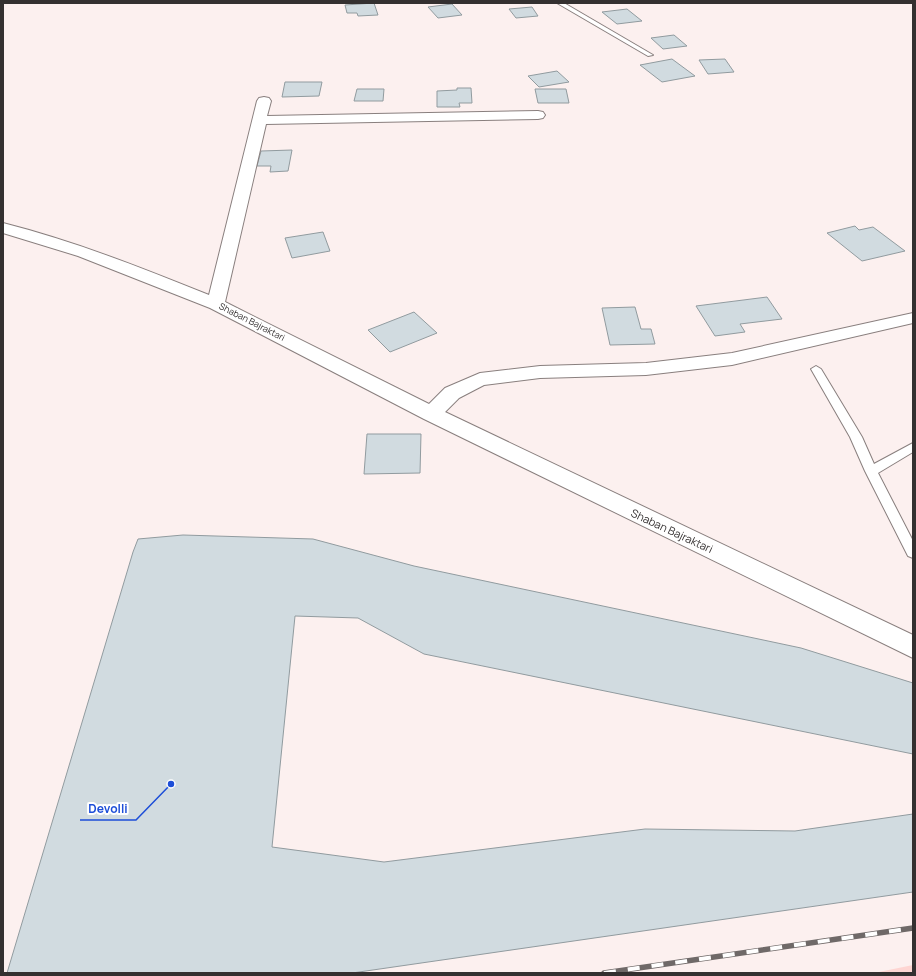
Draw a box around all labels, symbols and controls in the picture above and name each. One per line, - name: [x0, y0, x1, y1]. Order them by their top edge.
- street label: Shaban Bajraktari: [217, 299, 288, 344]
- street label: Shaban Bajraktari: [629, 505, 716, 556]
- callout: Devolli: [80, 796, 136, 820]
- text: Devolli: [88, 800, 128, 817]

